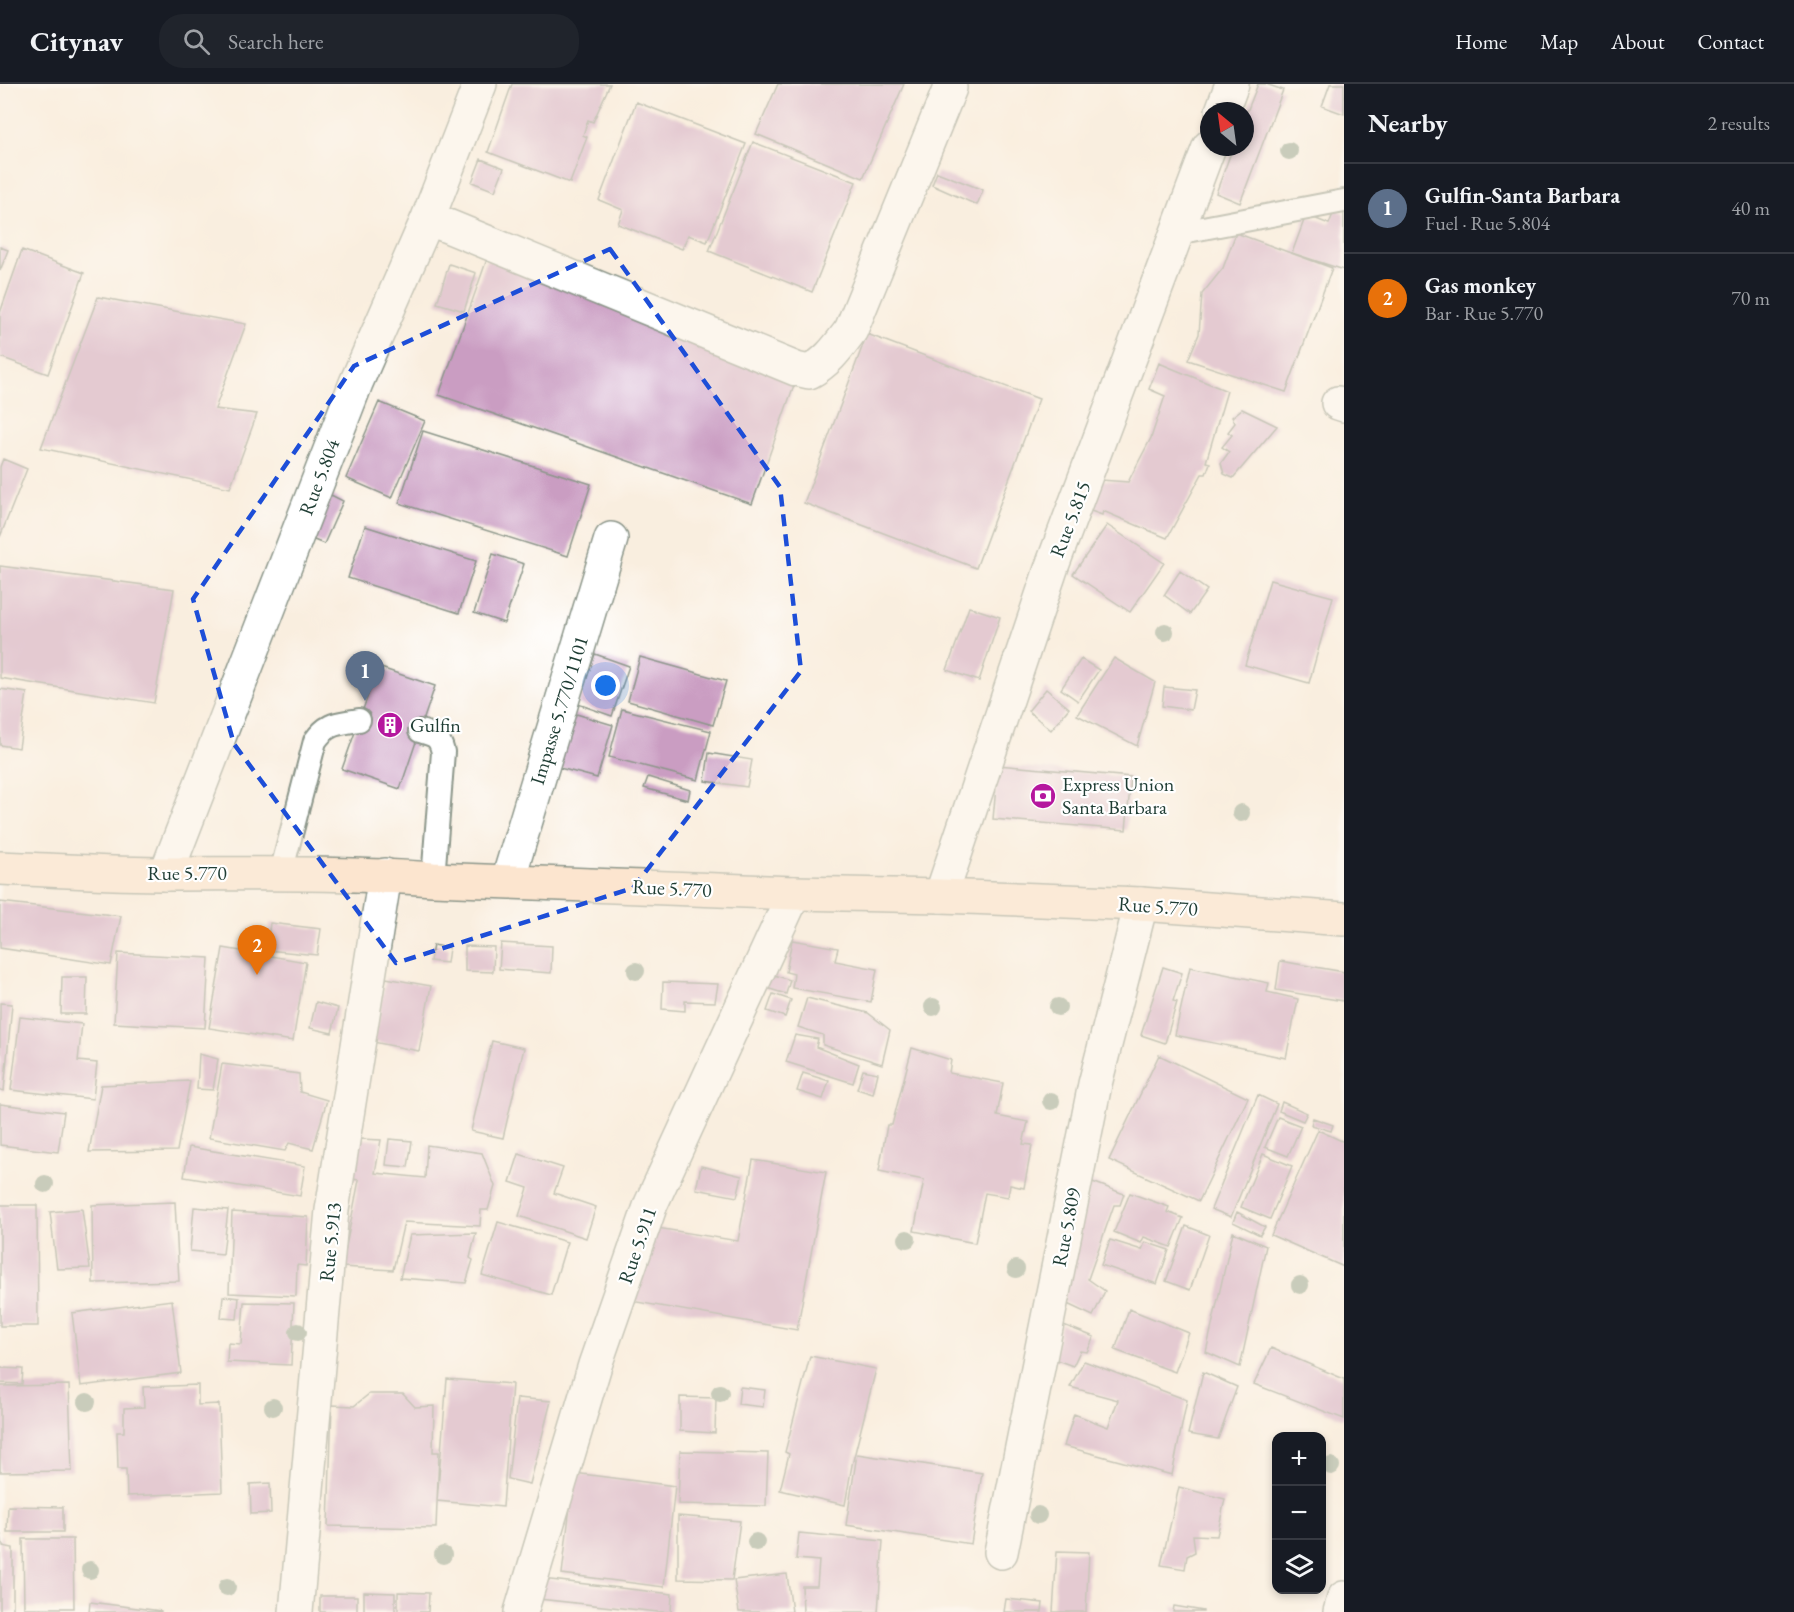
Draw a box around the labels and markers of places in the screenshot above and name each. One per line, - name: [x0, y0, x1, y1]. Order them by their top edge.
- pin: 1: [346, 652, 385, 701]
- building icon: Gulfin: [375, 710, 405, 740]
- place label: Gulfin: [410, 712, 461, 738]
- place label: Express Union Santa Barbara: [1062, 771, 1175, 820]
- bank icon: Express Union Santa Barbara: [1028, 781, 1058, 811]
- pin: 2: [238, 926, 276, 975]

